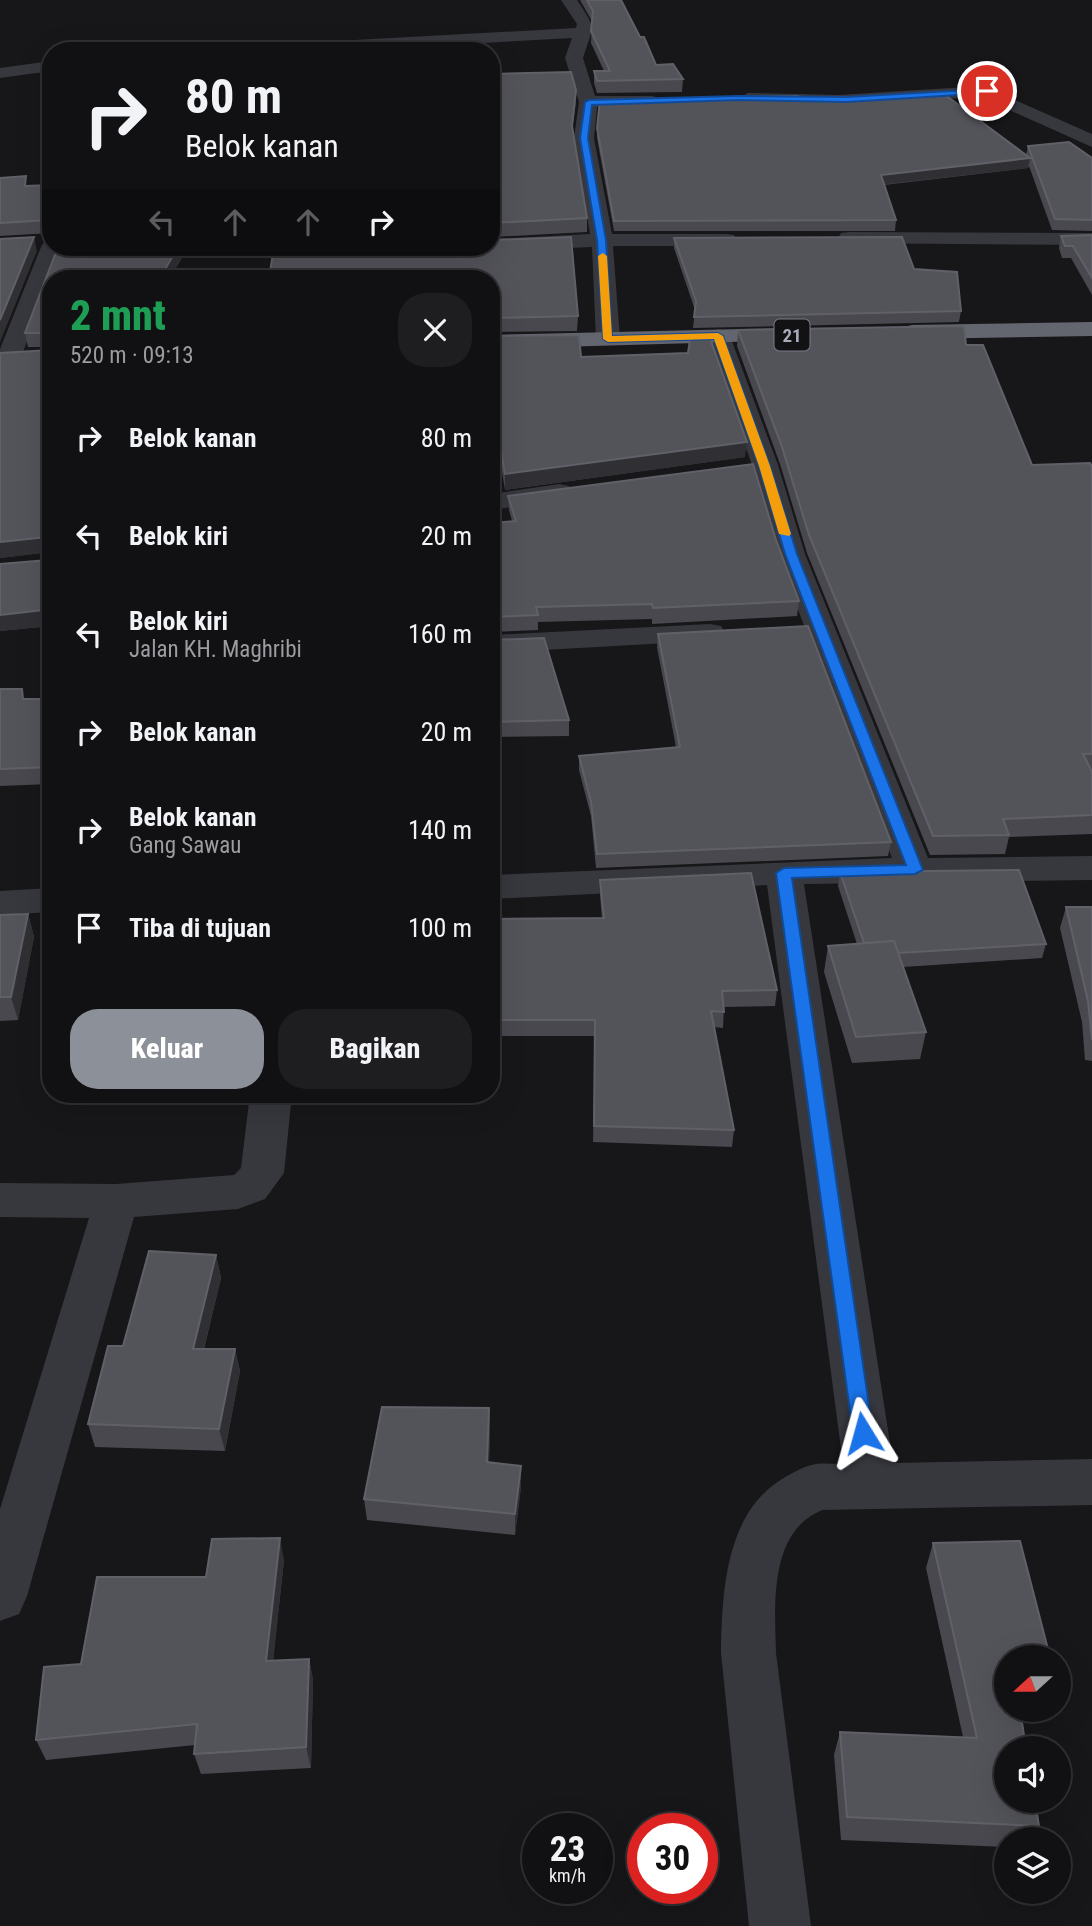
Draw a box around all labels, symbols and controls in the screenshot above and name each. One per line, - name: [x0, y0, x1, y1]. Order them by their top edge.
- pin: [957, 61, 1017, 121]
- text: 80 m: [185, 68, 282, 125]
- icon: right: [70, 70, 161, 161]
- icon: arrive: [968, 72, 1006, 110]
- text: Belok kanan: [185, 127, 339, 165]
- icon: left: [143, 203, 181, 241]
- icon: ahead: [216, 203, 254, 241]
- icon: ahead: [289, 203, 327, 241]
- icon: right: [362, 203, 400, 241]
- text: 2 mnt: [70, 291, 166, 340]
- button: close: [398, 293, 472, 367]
- road number: 21: [774, 320, 810, 350]
- text: 520 m · 09:13: [70, 342, 194, 369]
- icon: right: [70, 419, 108, 457]
- text: Belok kanan: [129, 423, 256, 453]
- text: 80 m: [421, 423, 472, 453]
- icon: left: [70, 517, 108, 555]
- text: Belok kiri: [129, 521, 228, 551]
- text: 20 m: [421, 521, 472, 551]
- text: Belok kiri: [129, 606, 228, 636]
- icon: left: [70, 615, 108, 653]
- text: 160 m: [408, 619, 472, 649]
- text: Jalan KH. Maghribi: [129, 636, 302, 663]
- icon: right: [70, 713, 108, 751]
- text: Belok kanan: [129, 717, 256, 747]
- text: 20 m: [421, 717, 472, 747]
- text: Belok kanan: [129, 802, 256, 832]
- icon: right: [70, 811, 108, 849]
- text: 140 m: [408, 815, 472, 845]
- text: Gang Sawau: [129, 832, 241, 859]
- icon: arrive: [70, 909, 108, 947]
- text: Tiba di tujuan: [129, 913, 271, 943]
- text: 100 m: [408, 913, 472, 943]
- button: Keluar: [70, 1009, 264, 1089]
- button: Bagikan: [278, 1009, 472, 1089]
- position arrow: [826, 1396, 900, 1470]
- north arrow: [994, 1645, 1071, 1722]
- map controls: [994, 1645, 1071, 1904]
- button: sound: [994, 1736, 1071, 1813]
- speed limit sign: 30: [627, 1813, 718, 1904]
- button: layers: [994, 1827, 1071, 1904]
- text: 23: [550, 1829, 585, 1870]
- text: km/h: [549, 1865, 586, 1886]

